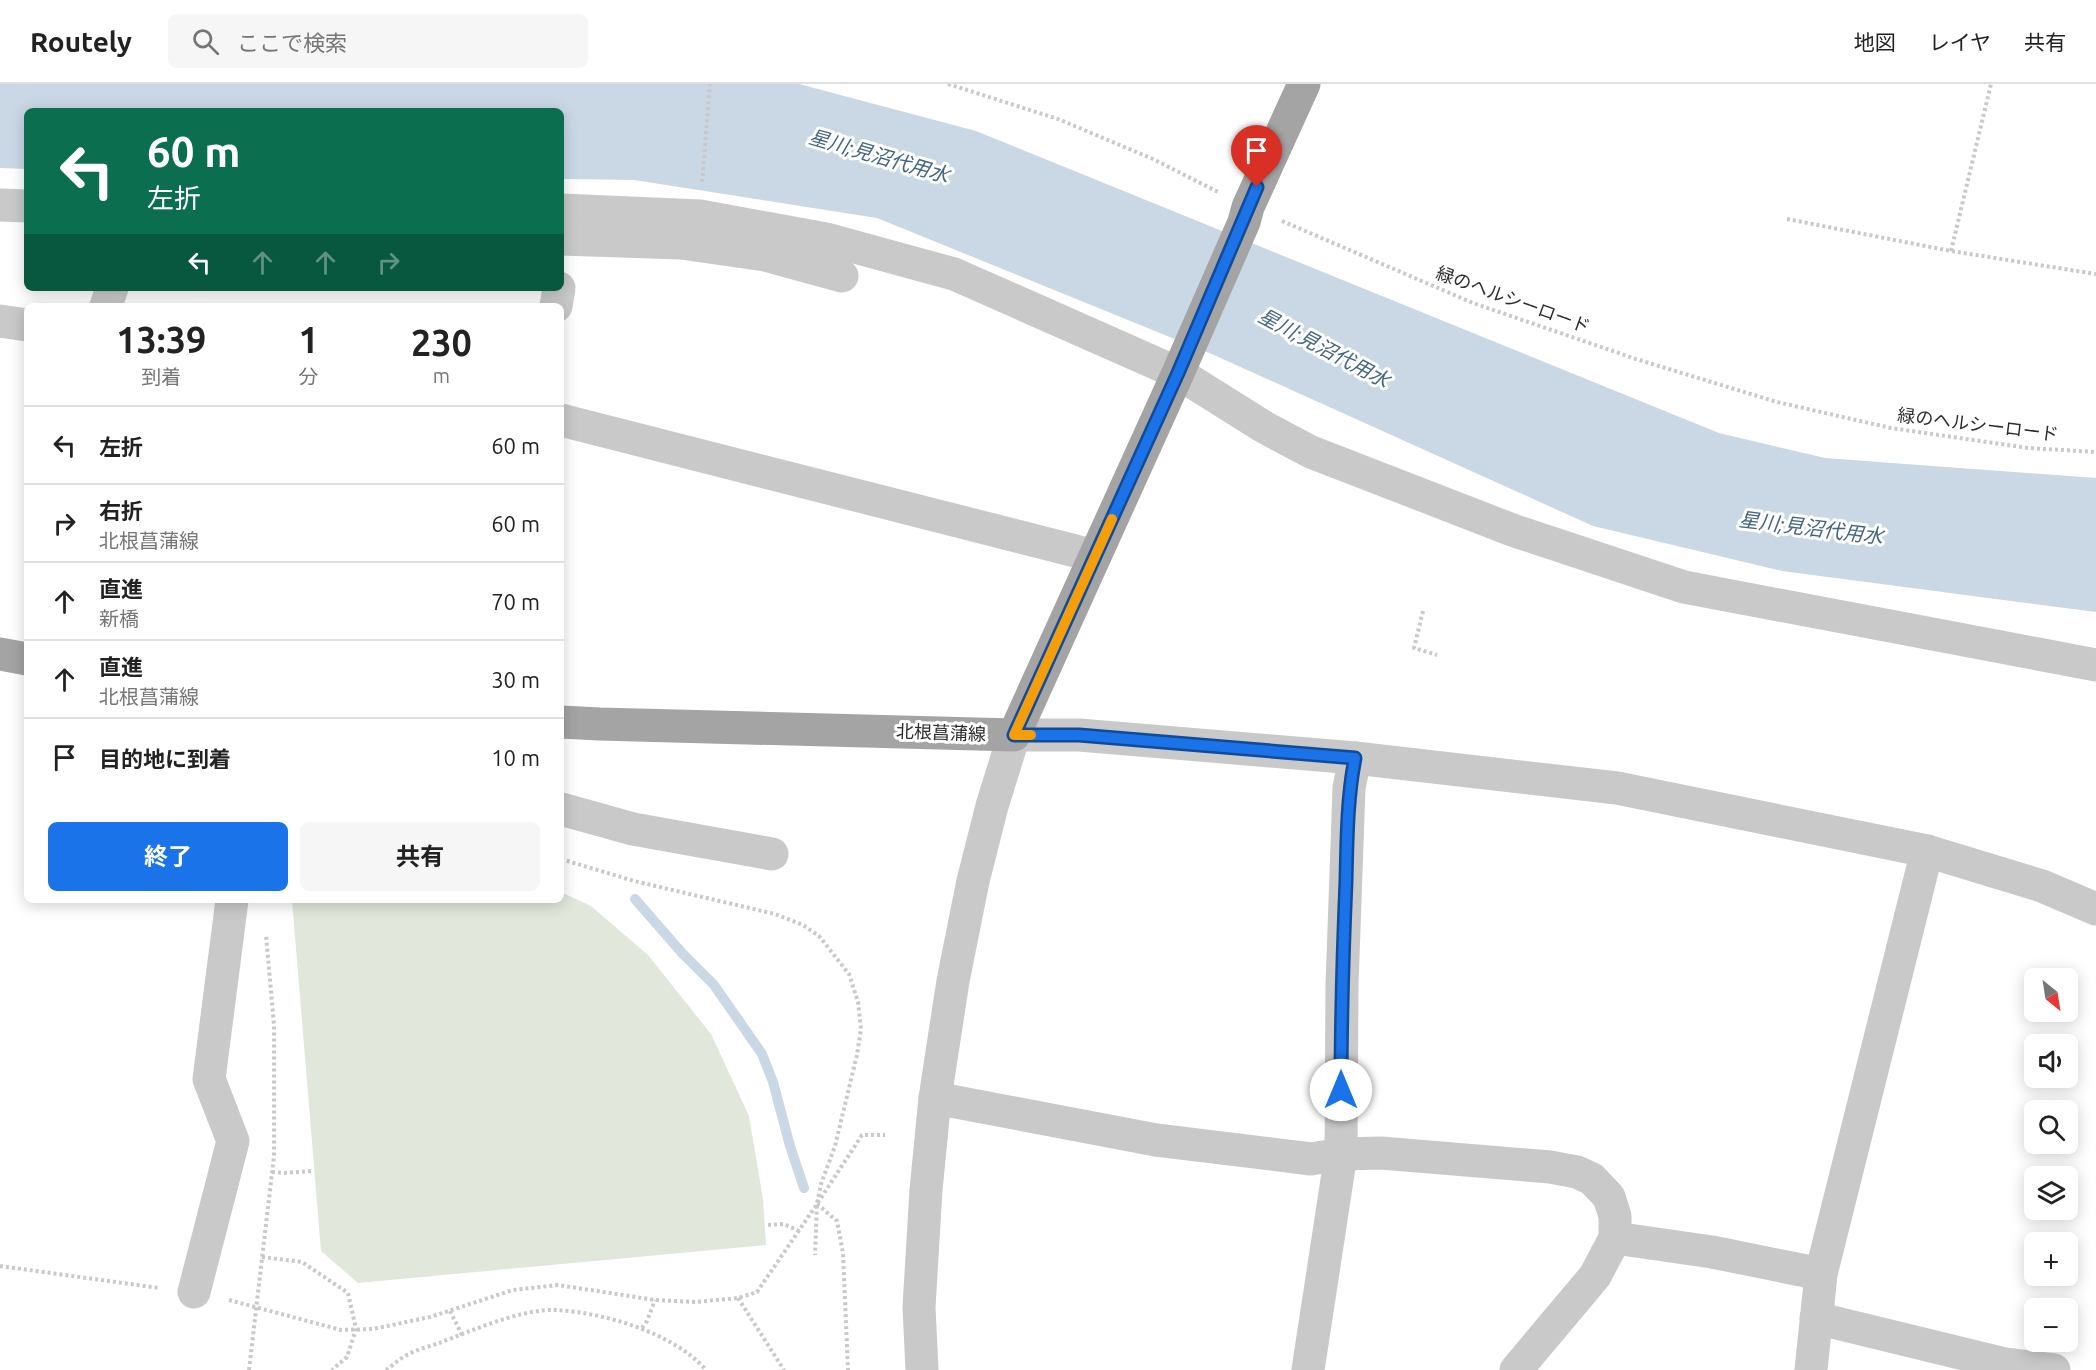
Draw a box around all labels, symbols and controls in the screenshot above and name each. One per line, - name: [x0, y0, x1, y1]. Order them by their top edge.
- search box: [168, 14, 588, 68]
- icon: search: [189, 25, 222, 58]
- text: Routely: [30, 26, 132, 57]
- text: ここで検索: [237, 30, 347, 55]
- text: 地図: [1854, 30, 1896, 54]
- text: レイヤ: [1929, 30, 1991, 54]
- text: 共有: [2024, 30, 2066, 54]
- water label: 星川;見沼代用水: [806, 124, 954, 187]
- pin: [1231, 125, 1282, 187]
- text: 60 m: [147, 128, 241, 175]
- icon: left: [48, 132, 126, 210]
- icon: arrive: [1240, 134, 1273, 167]
- text: 左折: [147, 183, 201, 213]
- icon: left: [183, 246, 216, 279]
- icon: ahead: [246, 246, 279, 279]
- icon: ahead: [309, 246, 342, 279]
- icon: right: [372, 246, 405, 279]
- street label: 緑のヘルシーロード: [1434, 262, 1593, 336]
- water label: 星川;見沼代用水: [1255, 303, 1395, 393]
- text: 13:39: [116, 319, 206, 360]
- text: 1: [298, 319, 319, 360]
- text: 230: [411, 322, 472, 363]
- text: m: [433, 364, 450, 387]
- text: 到着: [141, 365, 181, 388]
- text: 分: [299, 365, 319, 388]
- street label: 緑のヘルシーロード: [1897, 404, 2060, 444]
- icon: left: [48, 429, 81, 462]
- text: 60 m: [491, 433, 540, 458]
- text: 左折: [99, 434, 143, 459]
- text: 右折: [99, 498, 143, 523]
- icon: right: [48, 507, 81, 540]
- water label: 星川;見沼代用水: [1738, 507, 1886, 548]
- text: 60 m: [491, 511, 540, 536]
- text: 北根菖蒲線: [99, 529, 199, 552]
- text: 直進: [99, 576, 143, 601]
- icon: ahead: [48, 585, 81, 618]
- text: 70 m: [491, 589, 540, 614]
- text: 新橋: [99, 607, 139, 630]
- text: 直進: [99, 654, 143, 679]
- icon: ahead: [48, 663, 81, 696]
- text: 30 m: [491, 667, 540, 692]
- text: 北根菖蒲線: [99, 685, 199, 708]
- street label: 北根菖蒲線: [896, 720, 986, 744]
- icon: arrive: [48, 741, 81, 774]
- text: 10 m: [491, 745, 540, 770]
- text: 目的地に到着: [99, 746, 231, 771]
- button: 終了: [48, 822, 288, 891]
- button: 共有: [300, 822, 540, 891]
- north arrow: [2024, 968, 2078, 1022]
- map controls: [2024, 968, 2078, 1352]
- button: sound: [2024, 1034, 2078, 1088]
- position arrow: [1309, 1058, 1373, 1122]
- button: search: [2024, 1100, 2078, 1154]
- button: layers: [2024, 1166, 2078, 1220]
- button: +: [2024, 1232, 2078, 1286]
- button: −: [2024, 1298, 2078, 1352]

